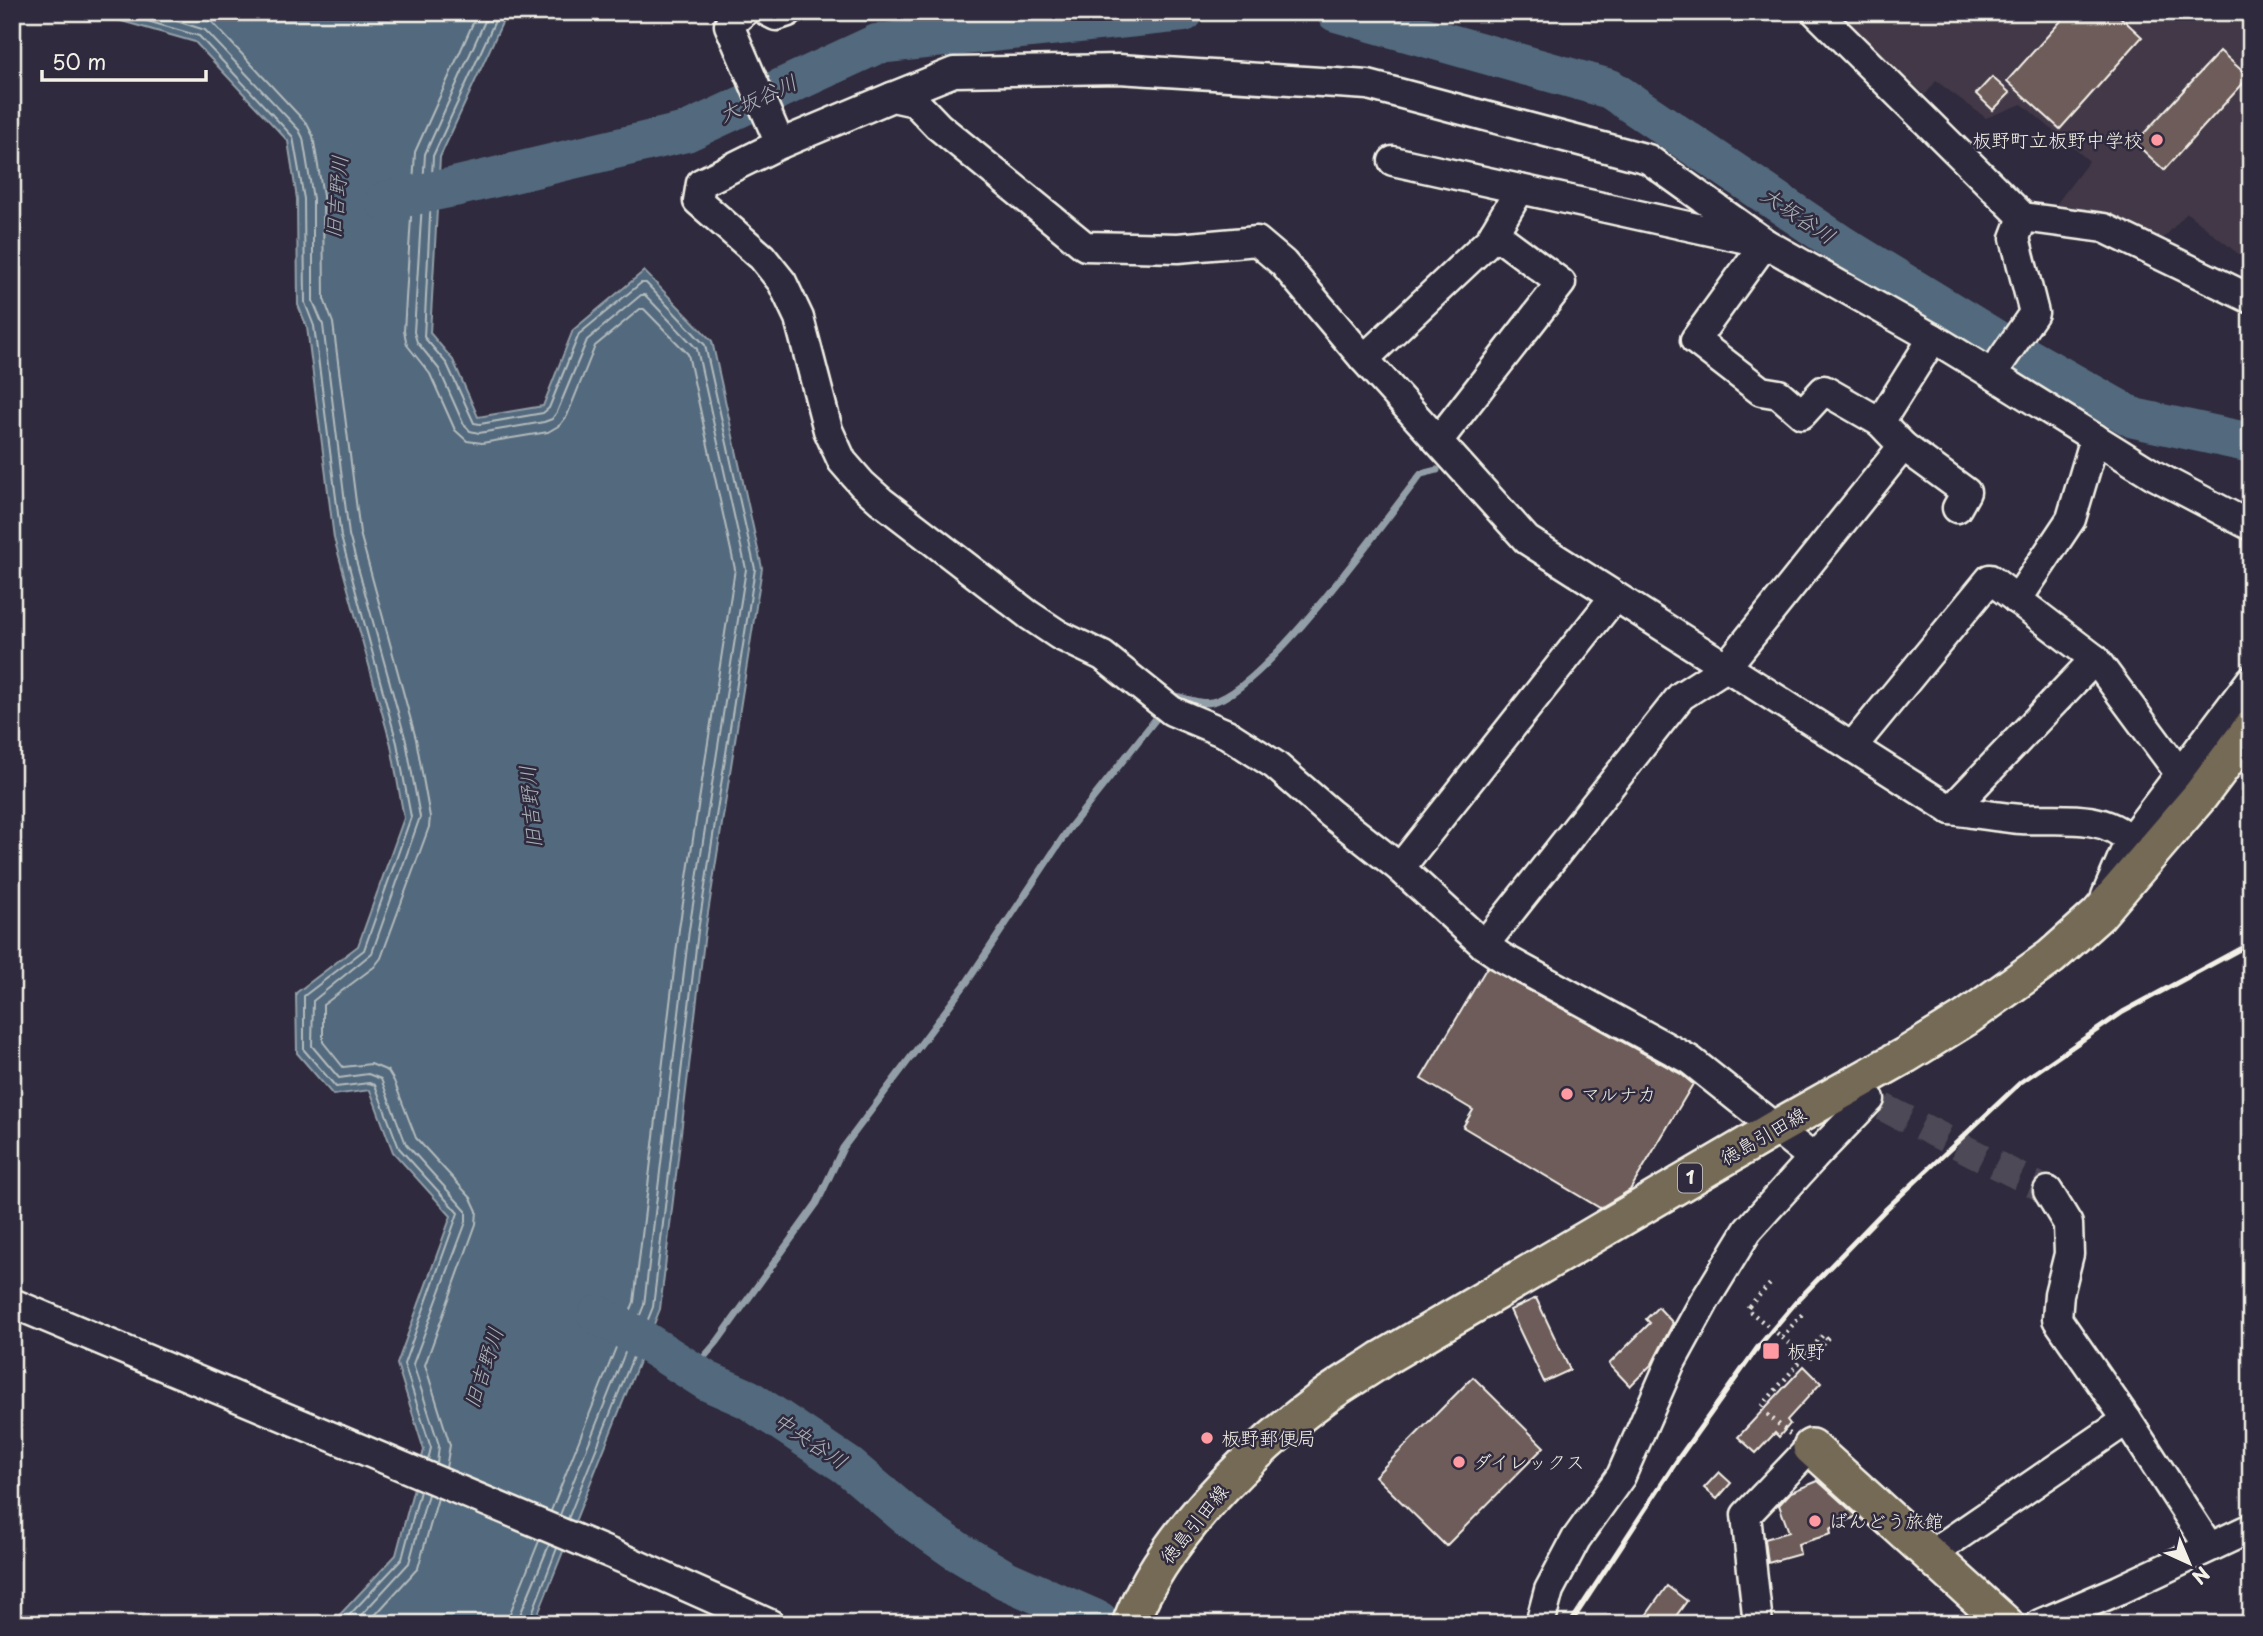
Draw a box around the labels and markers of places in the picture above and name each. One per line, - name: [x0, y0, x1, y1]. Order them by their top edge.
- place label: 板野町立板野中学校: [1972, 125, 2143, 153]
- marker: 板野町立板野中学校: [2149, 132, 2165, 148]
- place label: マルナカ: [1581, 1079, 1657, 1107]
- marker: マルナカ: [1559, 1086, 1575, 1102]
- place label: 板野: [1787, 1336, 1825, 1364]
- marker: 板野: [1761, 1341, 1781, 1361]
- place label: 板野郵便局: [1221, 1423, 1316, 1451]
- marker: 板野郵便局: [1199, 1430, 1215, 1446]
- place label: ダイレックス: [1473, 1447, 1585, 1475]
- marker: ダイレックス: [1451, 1454, 1467, 1470]
- place label: ばんどう旅館: [1829, 1506, 1943, 1534]
- marker: ばんどう旅館: [1807, 1513, 1823, 1529]

